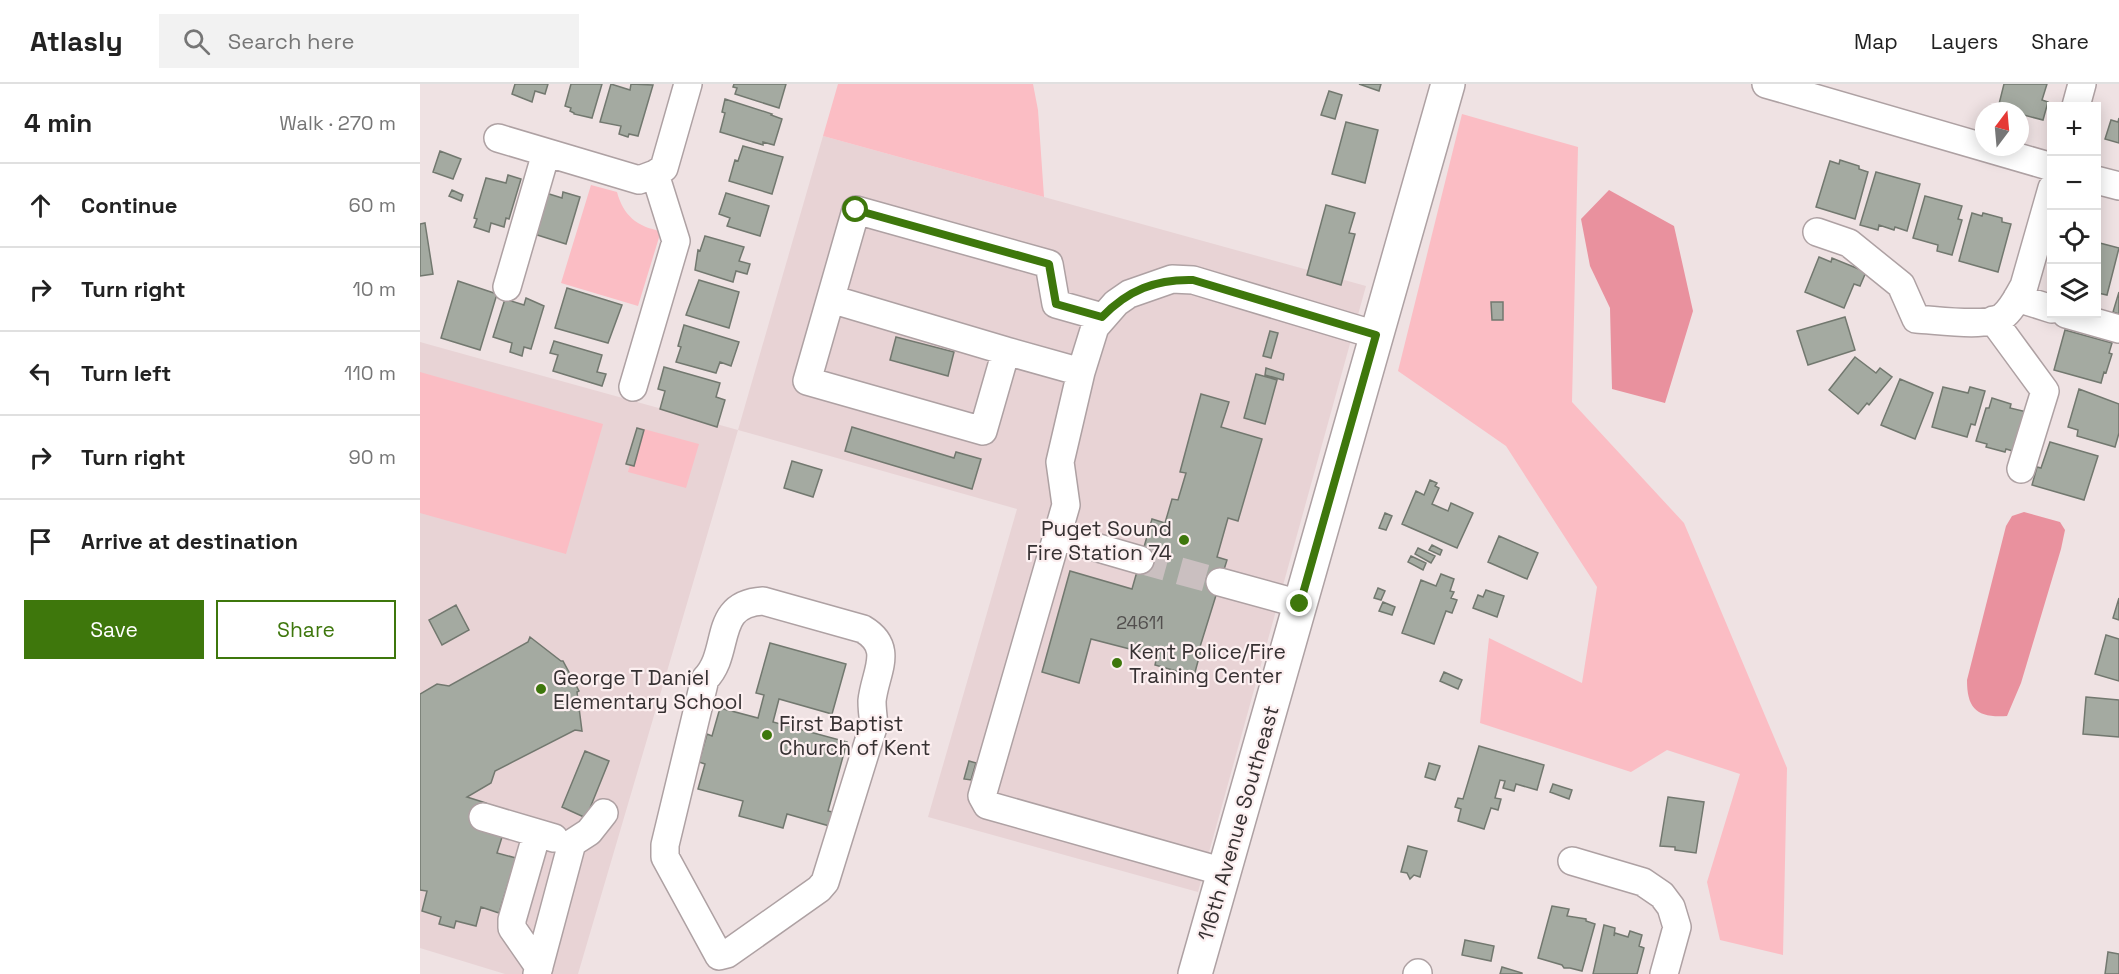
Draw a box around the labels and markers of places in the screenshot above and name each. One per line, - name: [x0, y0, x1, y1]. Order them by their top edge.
- place label: Puget Sound Fire Station 74: [1026, 515, 1172, 566]
- marker: Puget Sound Fire Station 74: [1177, 533, 1191, 547]
- place label: Kent Police/Fire Training Center: [1129, 638, 1286, 689]
- marker: Kent Police/Fire Training Center: [1110, 656, 1124, 670]
- place label: George T Daniel Elementary School: [553, 664, 743, 715]
- marker: George T Daniel Elementary School: [534, 682, 548, 696]
- place label: First Baptist Church of Kent: [779, 710, 931, 761]
- marker: First Baptist Church of Kent: [760, 728, 774, 742]

